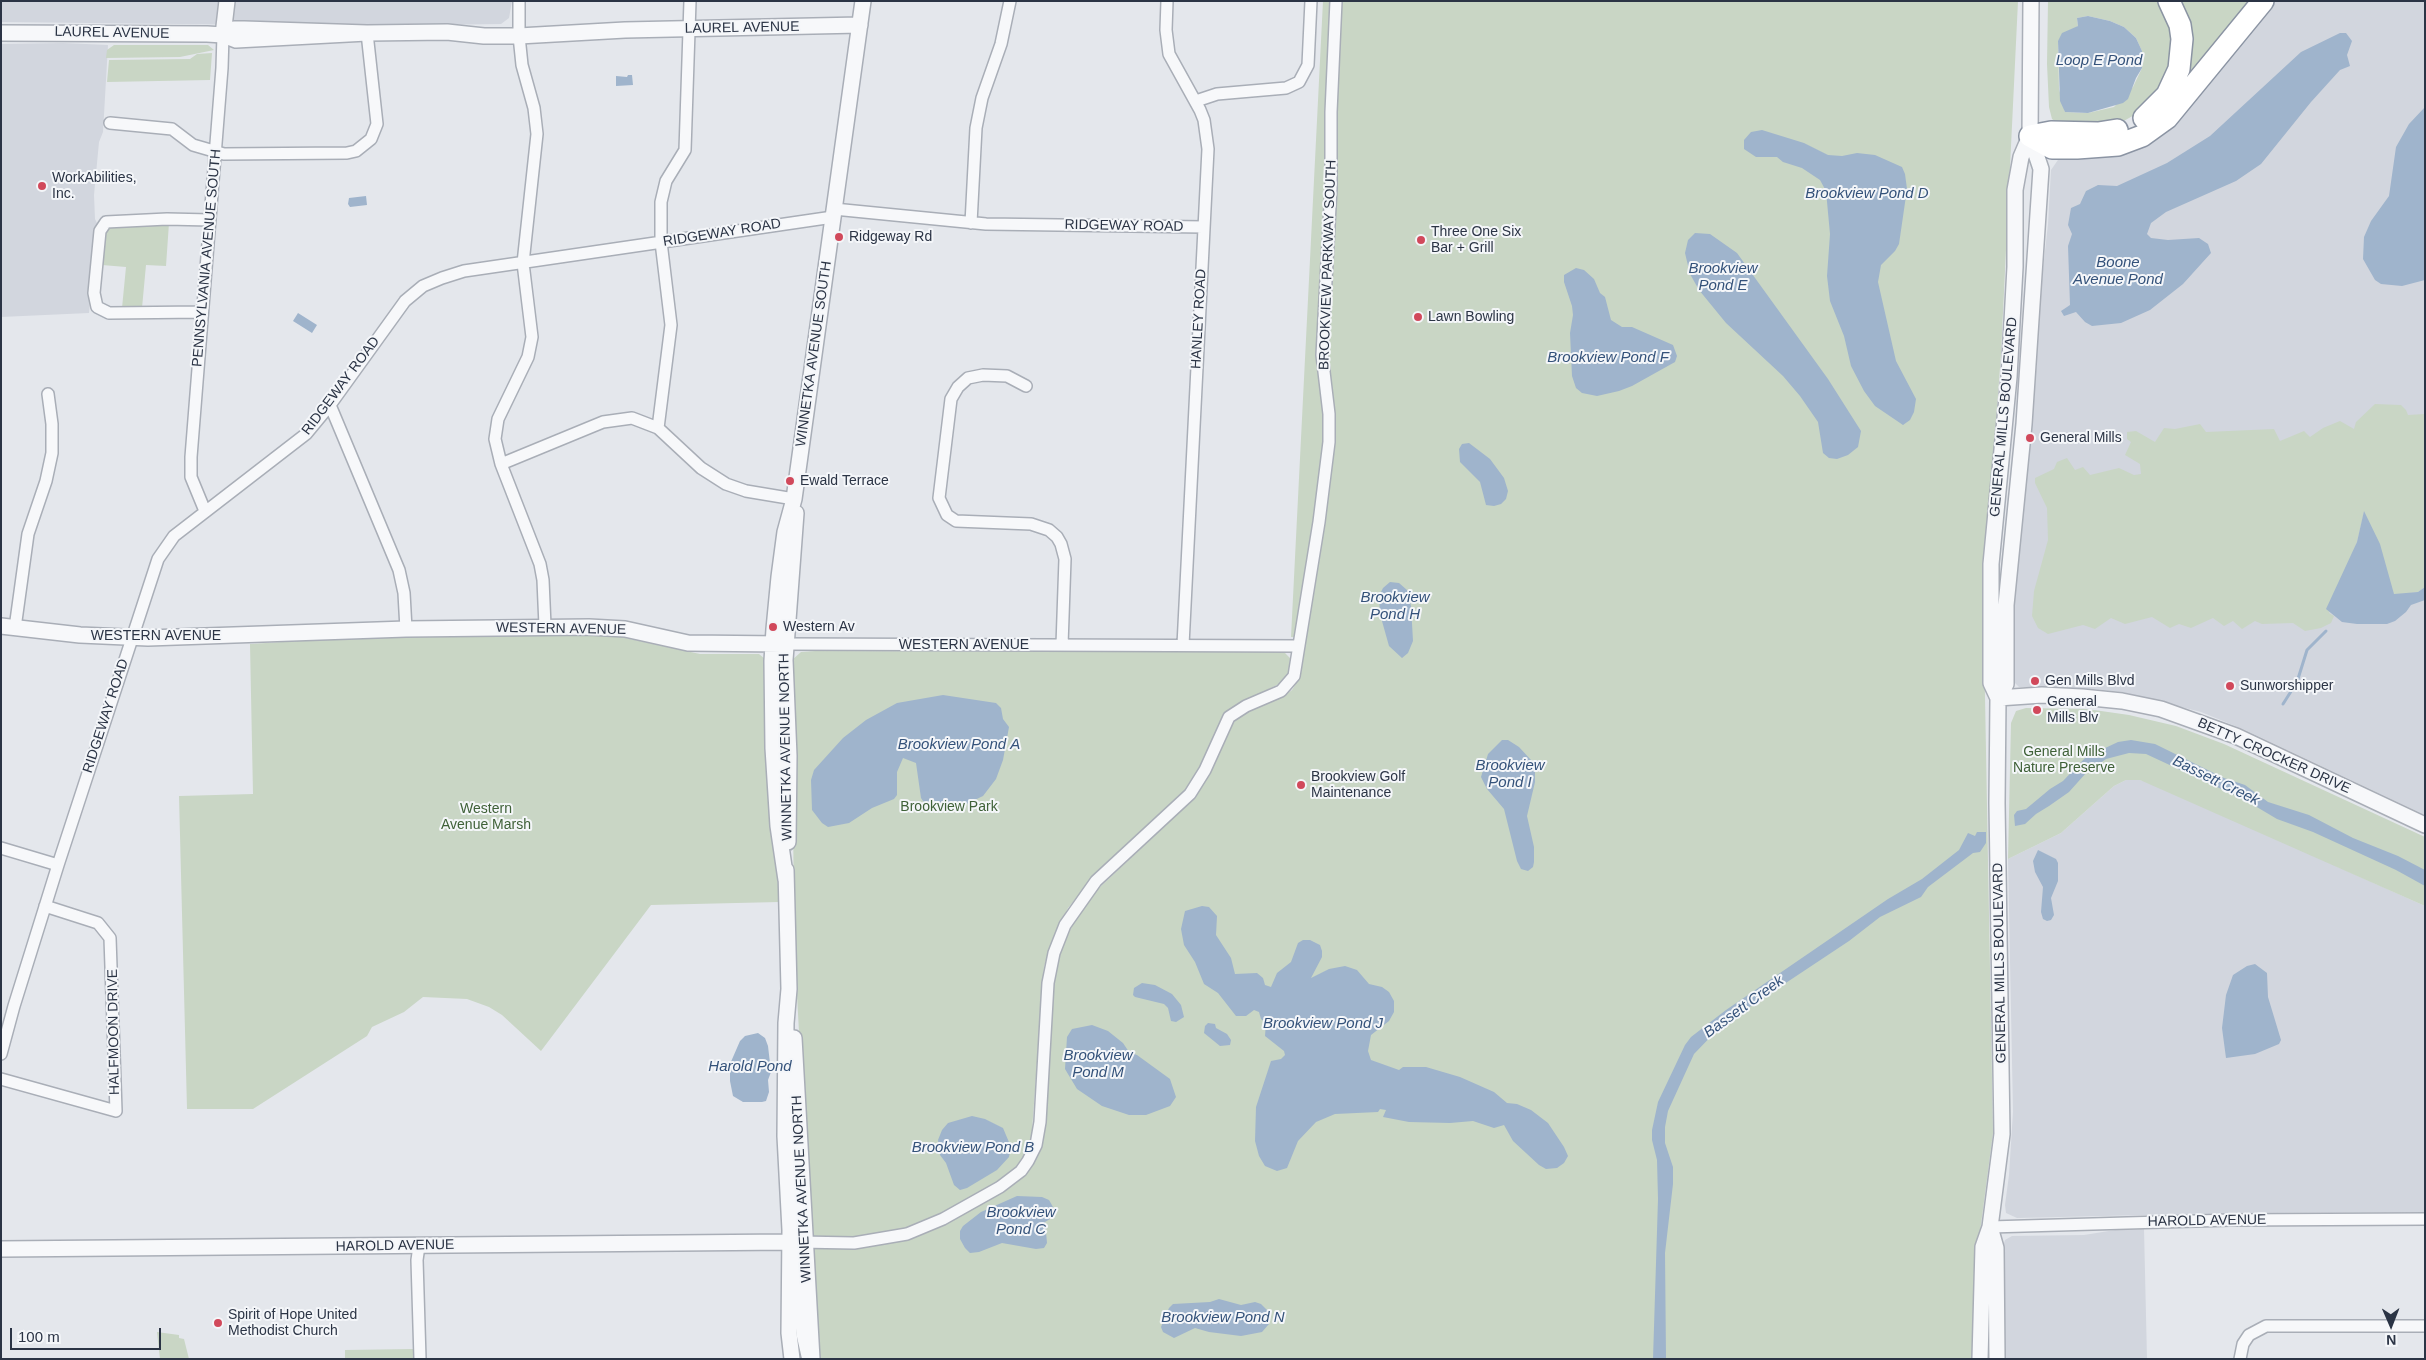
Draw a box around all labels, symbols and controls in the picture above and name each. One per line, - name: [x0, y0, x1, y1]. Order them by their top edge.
- street label: LAUREL AVENUE: [684, 19, 800, 37]
- street label: LAUREL AVENUE: [54, 24, 170, 42]
- water label: Loop E Pond: [2056, 52, 2142, 70]
- street label: PENNSYLVANIA AVENUE SOUTH: [189, 148, 225, 368]
- street label: BROOKVIEW PARKWAY SOUTH: [1316, 160, 1340, 370]
- place label: WorkAbilities, Inc.: [52, 170, 137, 202]
- marker: WorkAbilities, Inc.: [36, 180, 48, 192]
- water label: Brookview Pond D: [1805, 185, 1929, 203]
- street label: RIDGEWAY ROAD: [662, 215, 782, 251]
- street label: RIDGEWAY ROAD: [1064, 217, 1184, 235]
- place label: Three One Six Bar + Grill: [1431, 224, 1521, 256]
- place label: Ridgeway Rd: [849, 229, 932, 245]
- marker: Ridgeway Rd: [833, 231, 845, 243]
- marker: Three One Six Bar + Grill: [1415, 234, 1427, 246]
- water label: Boone Avenue Pond: [2073, 254, 2163, 289]
- street label: WINNETKA AVENUE SOUTH: [793, 260, 835, 448]
- water label: Brookview Pond E: [1688, 260, 1758, 295]
- street label: HANLEY ROAD: [1188, 268, 1210, 370]
- place label: Lawn Bowling: [1428, 309, 1514, 325]
- marker: Lawn Bowling: [1412, 311, 1424, 323]
- street label: GENERAL MILLS BOULEVARD: [1987, 316, 2021, 518]
- street label: RIDGEWAY ROAD: [298, 333, 384, 439]
- water label: Brookview Pond F: [1547, 349, 1669, 367]
- place label: General Mills: [2040, 430, 2122, 446]
- marker: General Mills: [2024, 432, 2036, 444]
- place label: Ewald Terrace: [800, 473, 889, 489]
- marker: Ewald Terrace: [784, 475, 796, 487]
- water label: Brookview Pond H: [1360, 589, 1430, 624]
- street label: WESTERN AVENUE: [496, 619, 626, 639]
- place label: Western Av: [783, 619, 855, 635]
- marker: Western Av: [767, 621, 779, 633]
- street label: WESTERN AVENUE: [91, 628, 221, 644]
- street label: WESTERN AVENUE: [899, 637, 1029, 653]
- street label: WINNETKA AVENUE NORTH: [776, 653, 796, 841]
- street label: RIDGEWAY ROAD: [80, 657, 132, 775]
- place label: Gen Mills Blvd: [2045, 673, 2134, 689]
- marker: Gen Mills Blvd: [2029, 675, 2041, 687]
- place label: Sunworshipper: [2240, 678, 2333, 694]
- marker: Sunworshipper: [2224, 680, 2236, 692]
- place label: General Mills Blv: [2047, 694, 2098, 726]
- marker: General Mills Blv: [2031, 704, 2043, 716]
- street label: BETTY CROCKER DRIVE: [2195, 715, 2353, 797]
- water label: Brookview Pond A: [898, 736, 1020, 754]
- park label: General Mills Nature Preserve: [2013, 744, 2115, 776]
- water label: Bassett Creek: [2170, 752, 2262, 810]
- water label: Brookview Pond I: [1475, 757, 1545, 792]
- place label: Brookview Golf Maintenance: [1311, 769, 1405, 802]
- marker: Brookview Golf Maintenance: [1295, 779, 1307, 791]
- park label: Brookview Park: [900, 799, 998, 815]
- park label: Western Avenue Marsh: [441, 801, 531, 834]
- street label: GENERAL MILLS BOULEVARD: [1990, 863, 2010, 1063]
- street label: HALFMOON DRIVE: [105, 969, 123, 1095]
- water label: Bassett Creek: [1701, 972, 1787, 1042]
- water label: Brookview Pond J: [1263, 1015, 1383, 1033]
- water label: Brookview Pond M: [1063, 1047, 1133, 1082]
- water label: Harold Pond: [708, 1058, 792, 1076]
- street label: WINNETKA AVENUE NORTH: [789, 1095, 815, 1283]
- water label: Brookview Pond B: [912, 1139, 1034, 1157]
- water label: Brookview Pond C: [986, 1204, 1056, 1239]
- street label: HAROLD AVENUE: [2147, 1212, 2267, 1230]
- street label: HAROLD AVENUE: [335, 1237, 455, 1255]
- north arrow: [2366, 1300, 2416, 1350]
- place label: Spirit of Hope United Methodist Church: [228, 1307, 357, 1340]
- water label: Brookview Pond N: [1161, 1309, 1285, 1327]
- marker: Spirit of Hope United Methodist Church: [212, 1317, 224, 1329]
- scale bar: [12, 1318, 164, 1350]
- text: 100 m: [18, 1328, 60, 1345]
- text: N: [2386, 1332, 2396, 1348]

